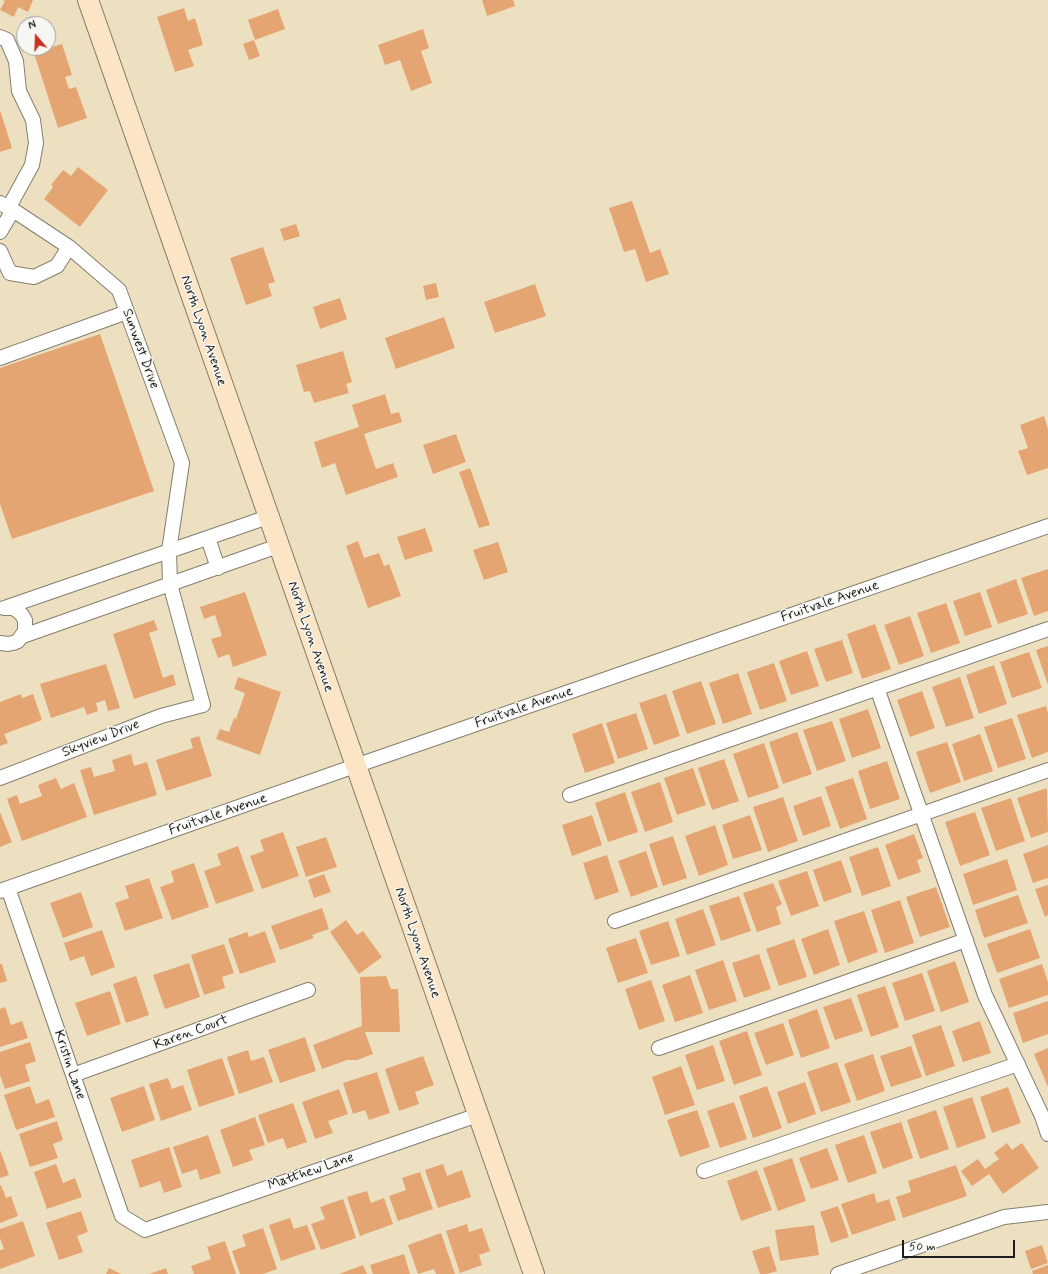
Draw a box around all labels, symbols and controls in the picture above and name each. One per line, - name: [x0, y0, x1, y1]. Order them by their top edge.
- north arrow: [16, 16, 56, 56]
- text: N: [27, 18, 38, 33]
- street label: North Lyon Avenue: [176, 273, 230, 389]
- street label: Sunwest Drive: [118, 307, 162, 391]
- street label: Fruitvale Avenue: [779, 577, 881, 627]
- street label: North Lyon Avenue: [283, 579, 337, 695]
- street label: Fruitvale Avenue: [473, 683, 575, 733]
- street label: Skyview Drive: [60, 717, 142, 761]
- street label: Fruitvale Avenue: [167, 790, 269, 840]
- street label: North Lyon Avenue: [390, 885, 444, 1001]
- street label: Karen Court: [152, 1012, 230, 1054]
- street label: Kristin Lane: [49, 1028, 89, 1102]
- street label: Matthew Lane: [266, 1149, 356, 1195]
- scale bar: [904, 1232, 1017, 1258]
- text: 50 m: [909, 1239, 936, 1255]

